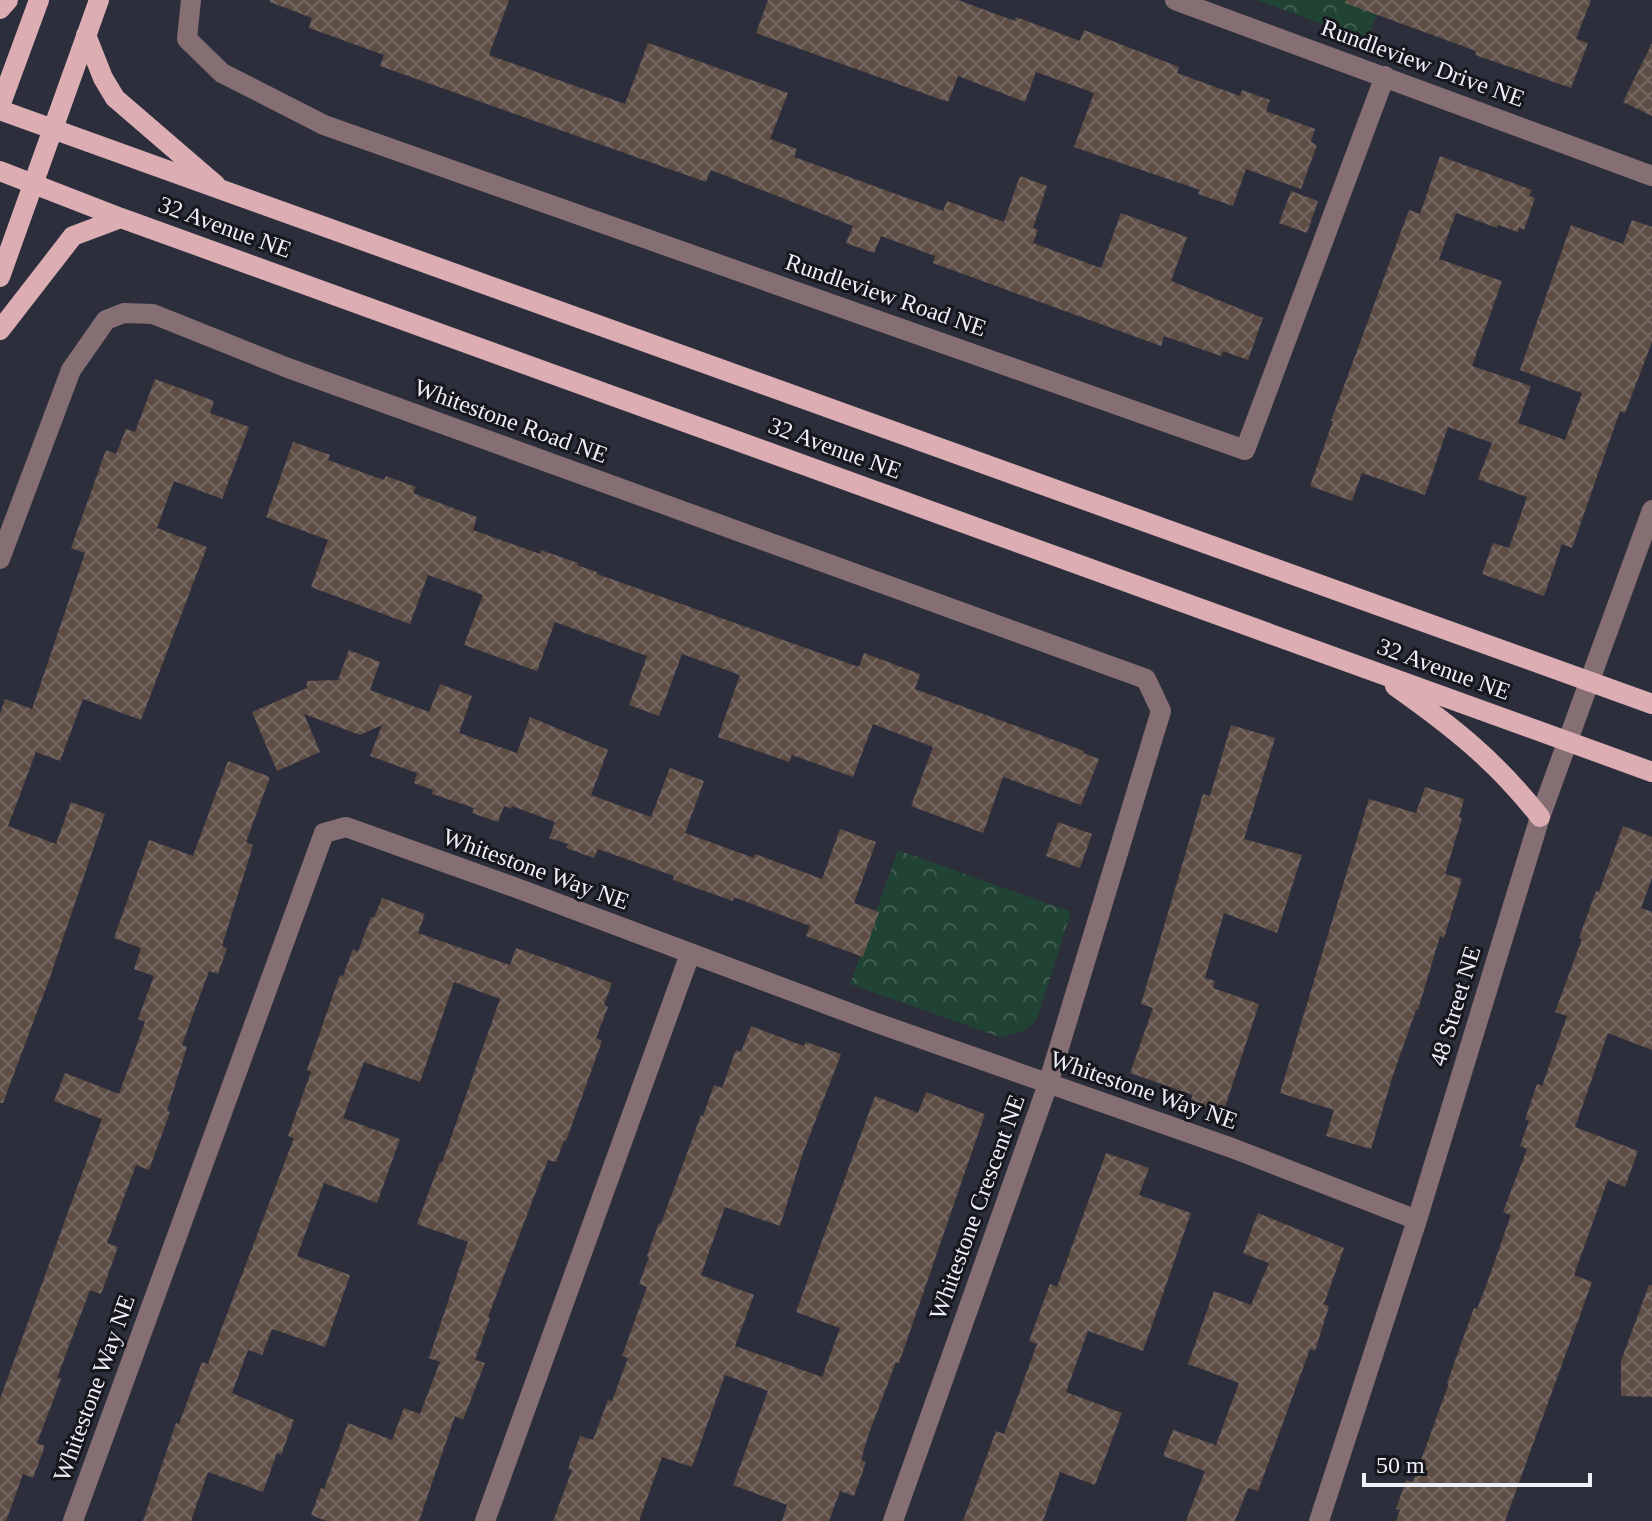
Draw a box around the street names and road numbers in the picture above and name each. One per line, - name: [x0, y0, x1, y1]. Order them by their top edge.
- street label: Rundleview Drive NE: [1318, 14, 1528, 112]
- street label: 32 Avenue NE: [155, 191, 295, 263]
- street label: Rundleview Road NE: [782, 248, 990, 342]
- street label: Whitestone Road NE: [411, 374, 611, 468]
- street label: 32 Avenue NE: [765, 412, 905, 484]
- street label: 32 Avenue NE: [1374, 633, 1514, 705]
- street label: Whitestone Way NE: [439, 823, 633, 915]
- street label: 48 Street NE: [1424, 943, 1486, 1069]
- street label: Whitestone Way NE: [1047, 1046, 1241, 1134]
- street label: Whitestone Crescent NE: [924, 1091, 1030, 1323]
- street label: Whitestone Way NE: [48, 1291, 140, 1485]

